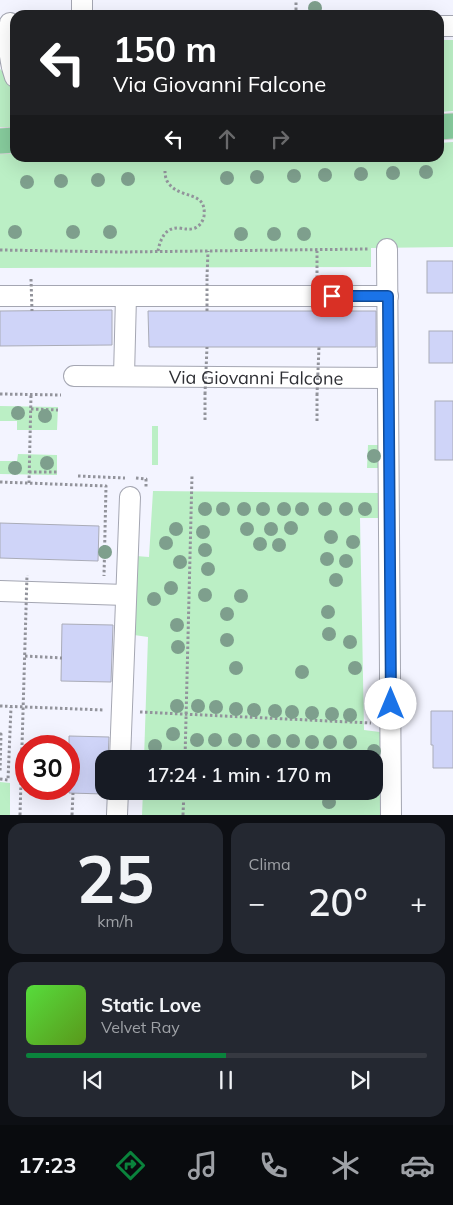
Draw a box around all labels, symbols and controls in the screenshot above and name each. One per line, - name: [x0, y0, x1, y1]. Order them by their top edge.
- text: 150 m: [113, 27, 217, 71]
- icon: left: [30, 30, 95, 95]
- text: Via Giovanni Falcone: [113, 70, 326, 98]
- icon: left: [160, 125, 188, 153]
- icon: ahead: [213, 125, 241, 153]
- icon: right: [266, 125, 294, 153]
- pin: [311, 275, 353, 317]
- icon: arrive: [318, 282, 346, 310]
- street label: Via Giovanni Falcone: [169, 365, 343, 389]
- position arrow: [364, 677, 416, 729]
- speed limit sign: 30: [15, 735, 80, 800]
- text: 17:24 · 1 min · 170 m: [146, 763, 332, 787]
- text: 25: [76, 838, 154, 919]
- text: Clima: [249, 854, 291, 874]
- text: 20°: [308, 878, 368, 926]
- text: −: [249, 885, 265, 920]
- text: +: [410, 885, 427, 920]
- text: km/h: [97, 911, 133, 931]
- text: Static Love: [101, 993, 201, 1017]
- text: Velvet Ray: [101, 1017, 180, 1037]
- icon: previous: [79, 1066, 107, 1094]
- icon: pause: [212, 1066, 240, 1094]
- icon: next: [346, 1066, 374, 1094]
- icon: directions: [113, 1148, 148, 1183]
- icon: music: [185, 1148, 220, 1183]
- icon: phone: [256, 1148, 291, 1183]
- icon: climate: [328, 1148, 363, 1183]
- icon: car: [400, 1148, 435, 1183]
- text: 17:23: [18, 1151, 77, 1179]

